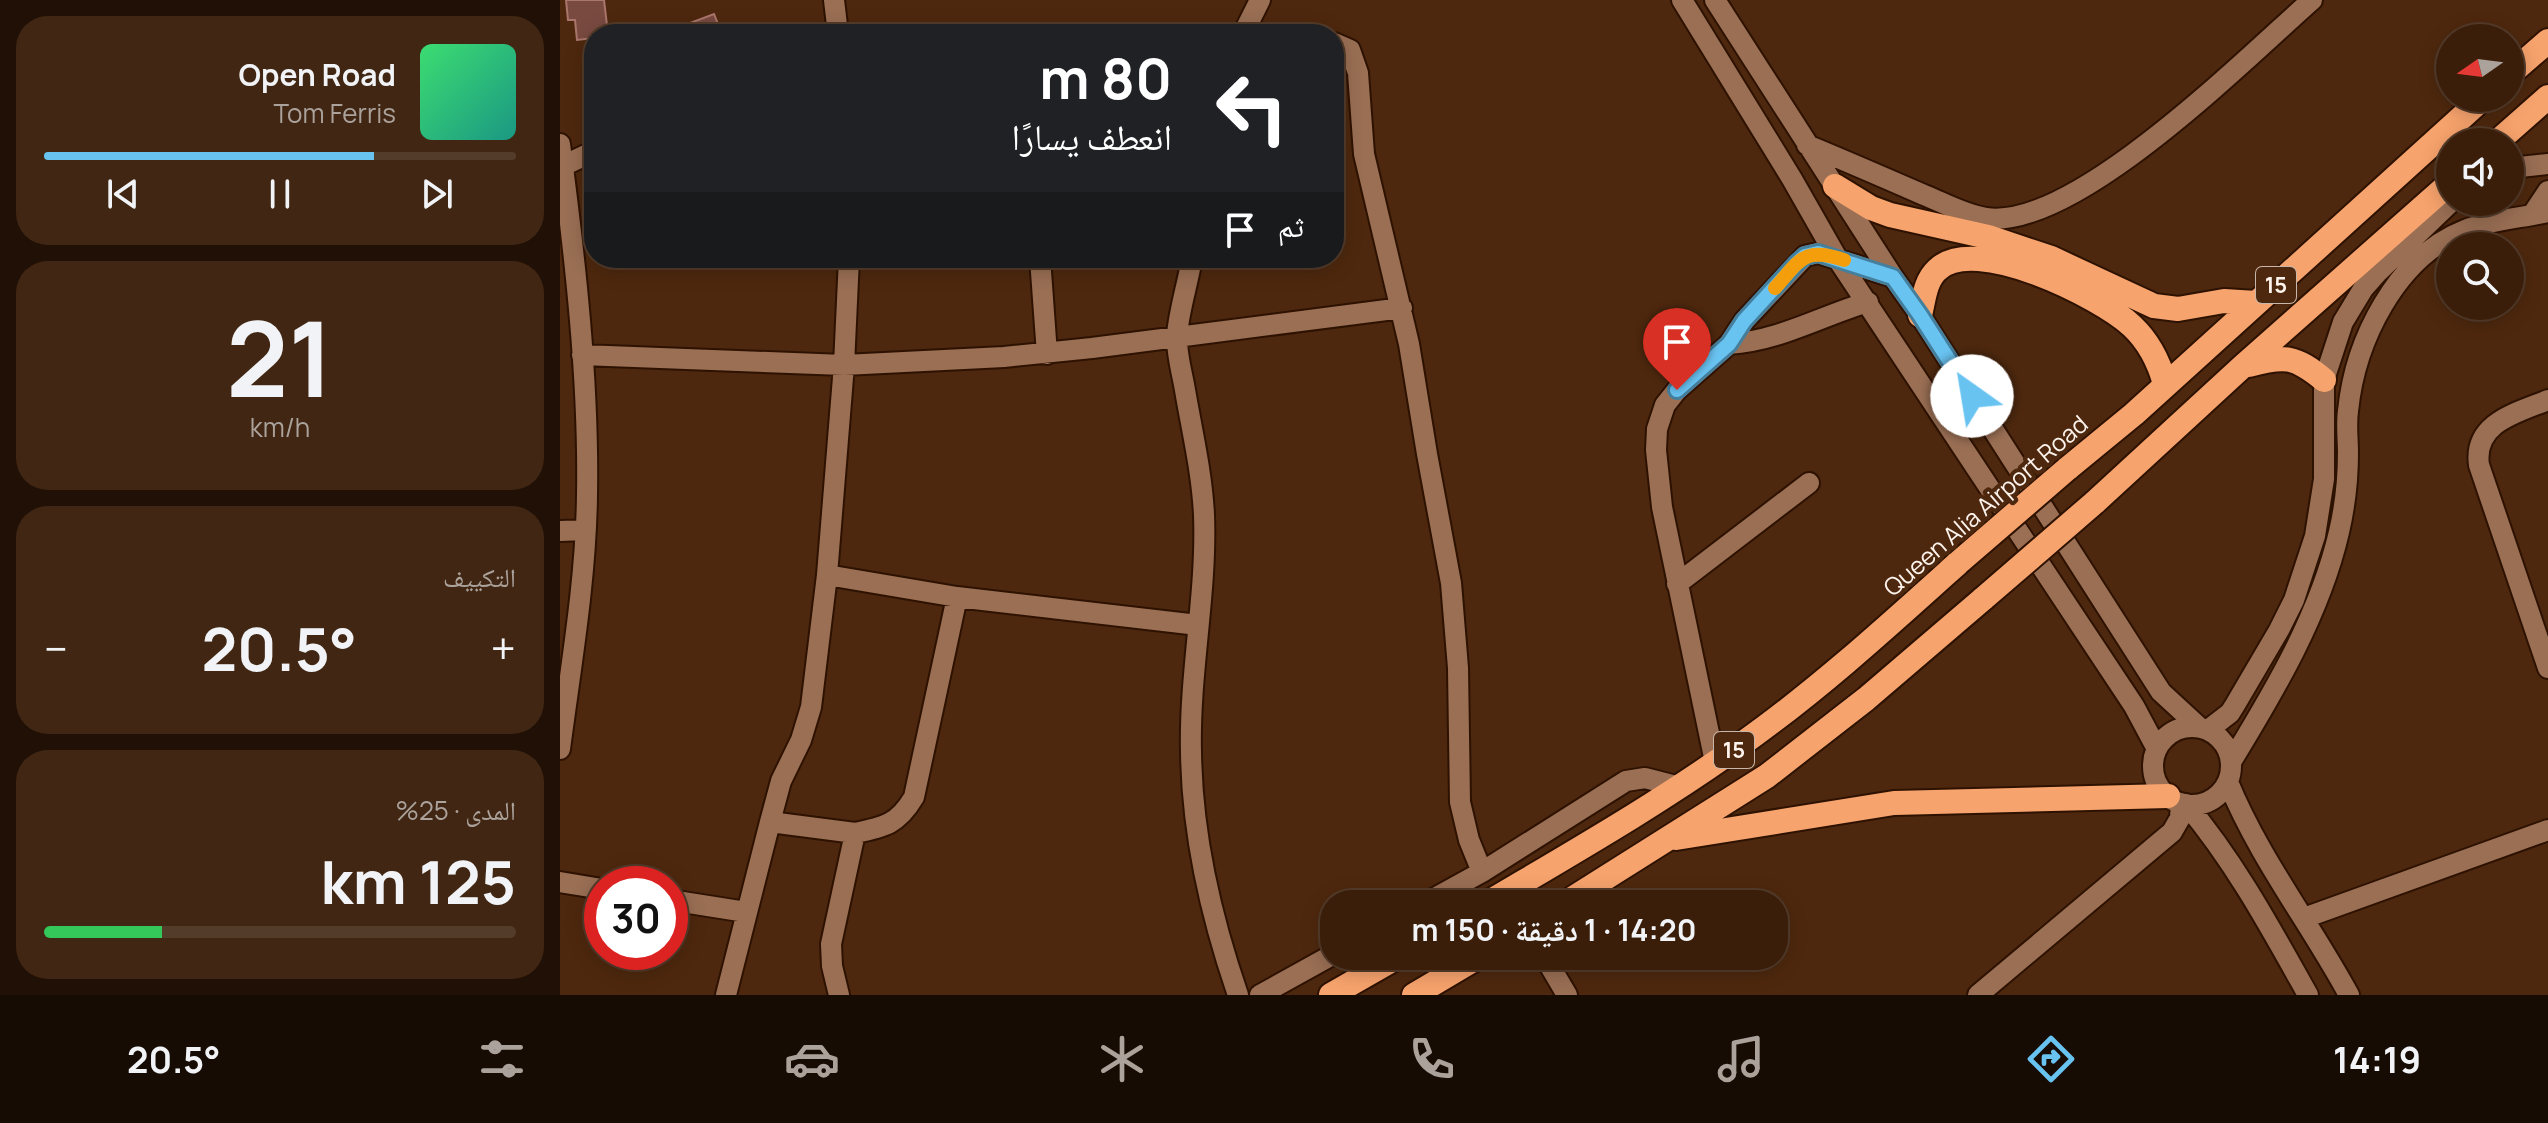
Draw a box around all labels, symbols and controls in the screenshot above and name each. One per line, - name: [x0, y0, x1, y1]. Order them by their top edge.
- north arrow: [2436, 24, 2524, 112]
- map controls: [2436, 24, 2524, 320]
- text: 80 m: [1039, 39, 1172, 116]
- text: Open Road: [239, 54, 396, 95]
- icon: left: [1200, 56, 1304, 160]
- text: Tom Ferris: [274, 95, 396, 131]
- text: انعطف يسارًا: [1012, 112, 1172, 161]
- button: sound: [2436, 128, 2524, 216]
- icon: previous: [101, 172, 145, 216]
- icon: pause: [258, 172, 302, 216]
- icon: next: [415, 172, 459, 216]
- text: ثم: [1278, 205, 1304, 246]
- icon: arrive: [1218, 208, 1262, 252]
- button: search: [2436, 232, 2524, 320]
- road number: 15: [2256, 267, 2296, 303]
- text: 21: [226, 286, 334, 428]
- pin: [1643, 308, 1711, 390]
- icon: arrive: [1655, 320, 1699, 364]
- position arrow: [1930, 354, 2014, 438]
- street label: Queen Alia Airport Road: [1876, 407, 2094, 603]
- text: km/h: [250, 409, 310, 445]
- text: التكييف: [443, 559, 516, 595]
- text: 20.5°: [201, 607, 357, 689]
- text: −: [44, 618, 68, 678]
- text: +: [491, 618, 516, 678]
- road number: 15: [1714, 732, 1754, 768]
- text: المدى · 25%: [396, 792, 516, 828]
- text: 125 km: [321, 840, 516, 922]
- speed limit sign: 30: [584, 866, 688, 970]
- text: 14:20 · 1 دقيقة · 150 m: [1412, 909, 1696, 950]
- icon: filters: [474, 1031, 530, 1087]
- icon: car: [784, 1031, 840, 1087]
- icon: climate: [1094, 1031, 1150, 1087]
- icon: phone: [1404, 1031, 1460, 1087]
- icon: music: [1713, 1031, 1769, 1087]
- icon: directions: [2023, 1031, 2079, 1087]
- text: 20.5°: [127, 1035, 220, 1084]
- text: 14:19: [2333, 1035, 2421, 1084]

